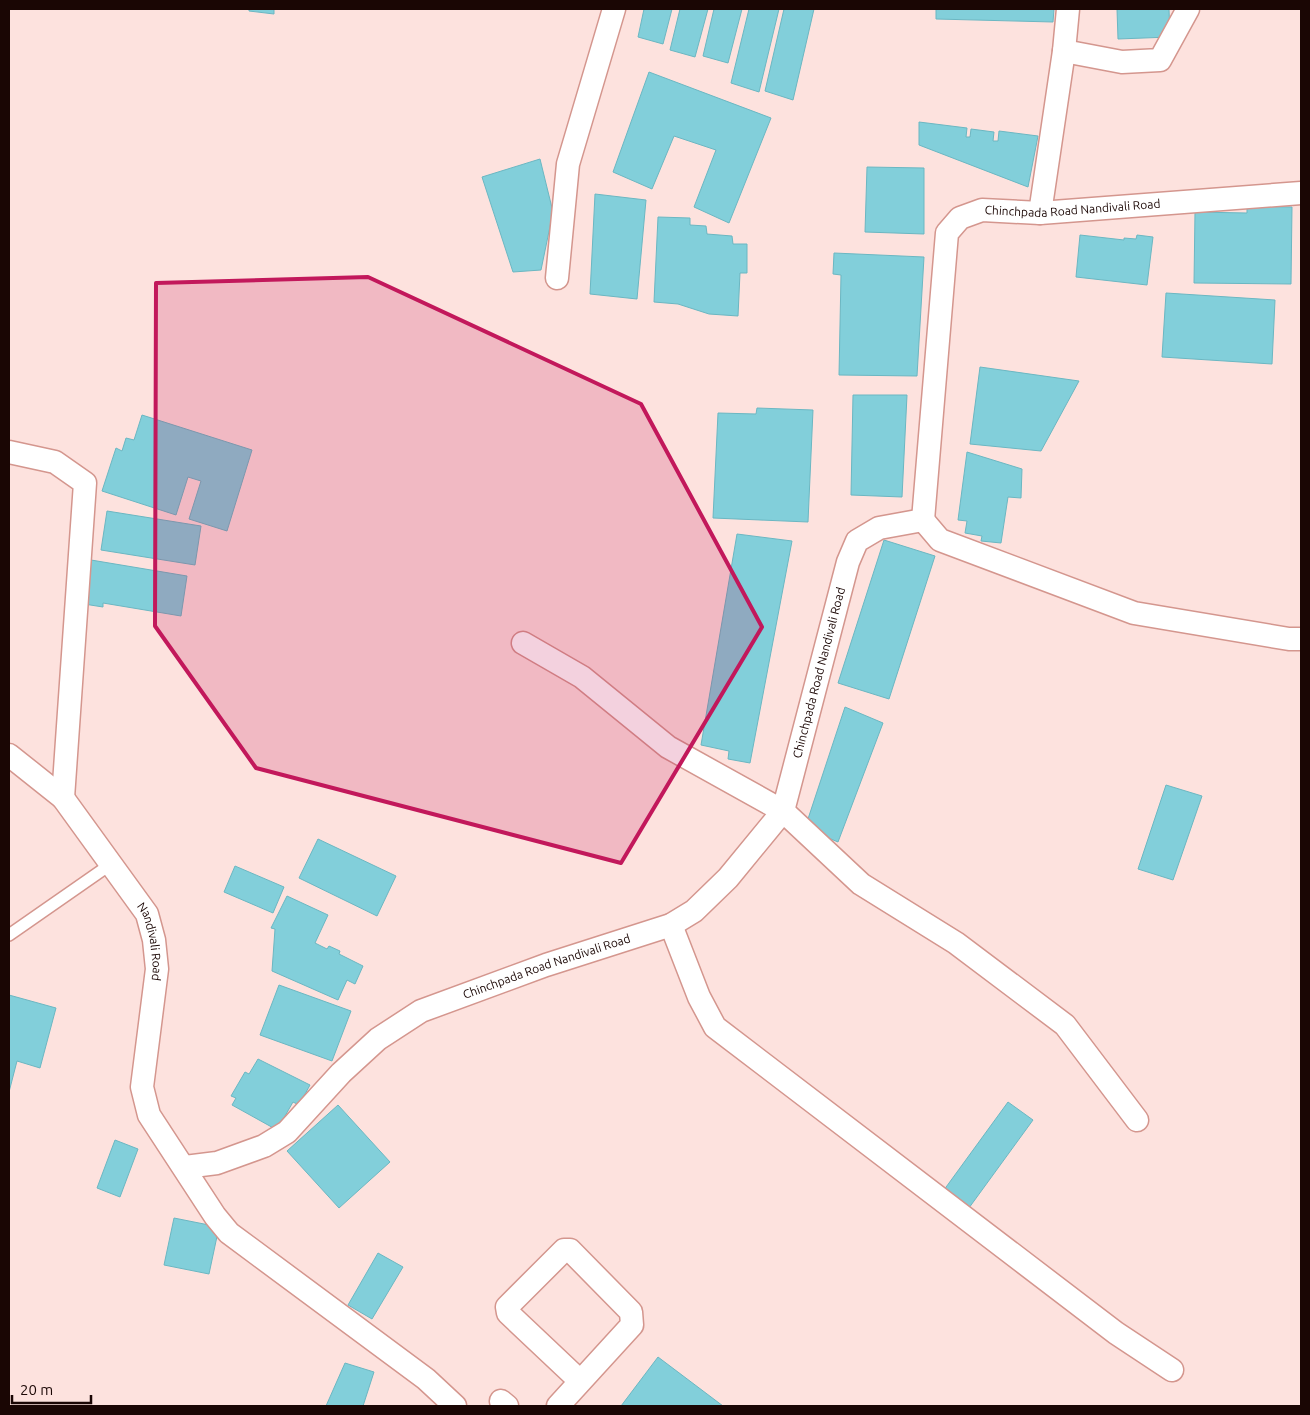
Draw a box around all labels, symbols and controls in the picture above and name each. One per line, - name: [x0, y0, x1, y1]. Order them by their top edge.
- street label: Chinchpada Road Nandivali Road: [984, 197, 1161, 219]
- street label: Chinchpada Road Nandivali Road: [790, 586, 847, 759]
- street label: Nandivali Road: [135, 900, 164, 982]
- street label: Chinchpada Road Nandivali Road: [461, 931, 632, 1001]
- scale bar: [12, 1372, 91, 1404]
- text: 20 m: [20, 1381, 53, 1398]

